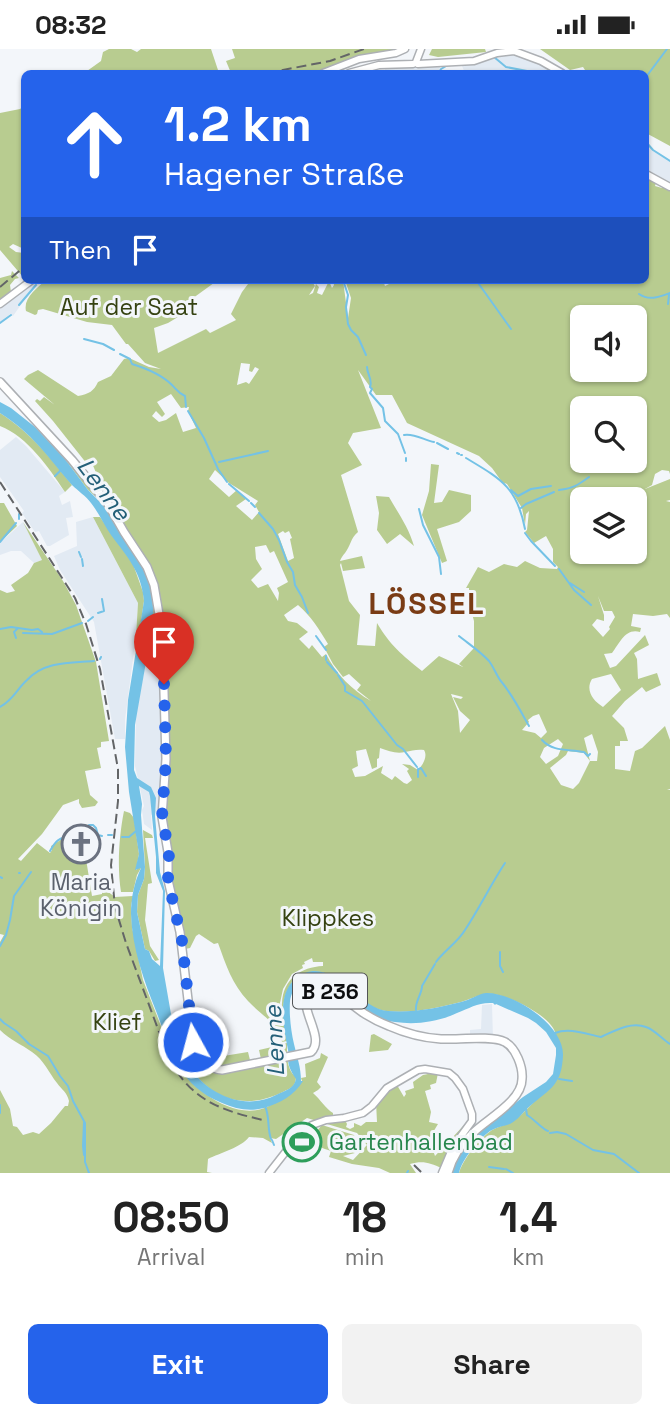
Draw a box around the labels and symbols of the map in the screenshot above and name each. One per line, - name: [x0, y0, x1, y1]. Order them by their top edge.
- park label: Auf der Saat: [60, 292, 198, 322]
- water label: Lenne: [70, 451, 138, 527]
- district label: LÖSSEL: [368, 584, 486, 623]
- pin: [134, 612, 194, 684]
- church icon: Maria Königin: [60, 823, 102, 865]
- place label: Maria Königin: [40, 867, 122, 923]
- park label: Klippkes: [282, 903, 374, 933]
- road number: B 236: [293, 974, 367, 1009]
- water label: Lenne: [257, 1004, 291, 1077]
- position arrow: [156, 1005, 230, 1079]
- park label: Klief: [93, 1007, 141, 1037]
- sports icon: Gartenhallenbad: [281, 1121, 323, 1163]
- place label: Gartenhallenbad: [329, 1127, 513, 1157]

